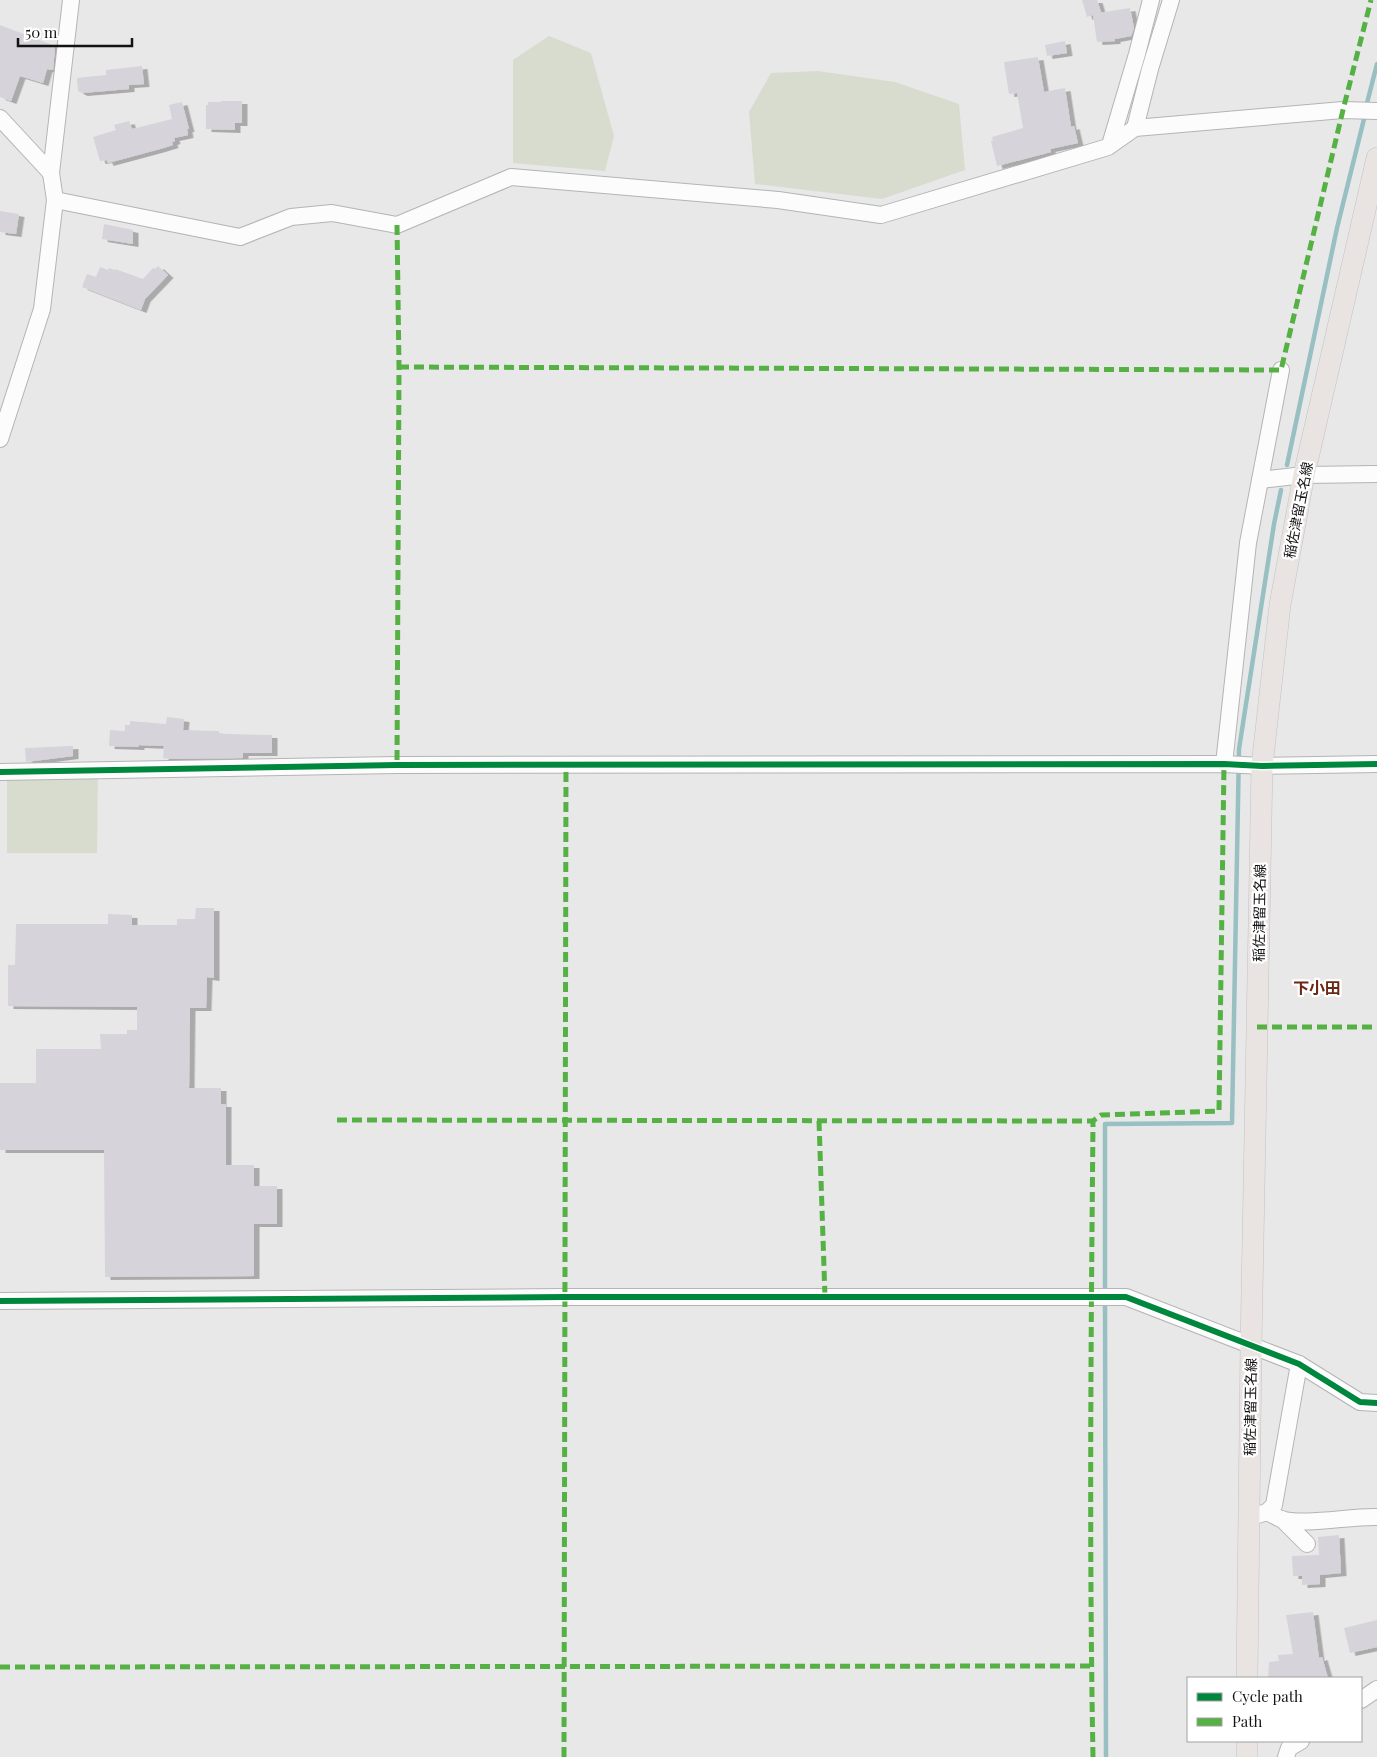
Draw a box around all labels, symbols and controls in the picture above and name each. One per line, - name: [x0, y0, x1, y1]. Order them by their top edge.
- scale bar: [18, 15, 131, 47]
- text: 50 m: [25, 22, 58, 42]
- street label: 稲佐津留玉名線: [1279, 460, 1317, 560]
- street label: 稲佐津留玉名線: [1249, 864, 1269, 962]
- district label: 下小田: [1293, 977, 1341, 998]
- street label: 稲佐津留玉名線: [1240, 1358, 1260, 1456]
- legend: [1187, 1677, 1362, 1742]
- text: Cycle path: [1232, 1686, 1303, 1706]
- text: Path: [1232, 1711, 1262, 1731]

